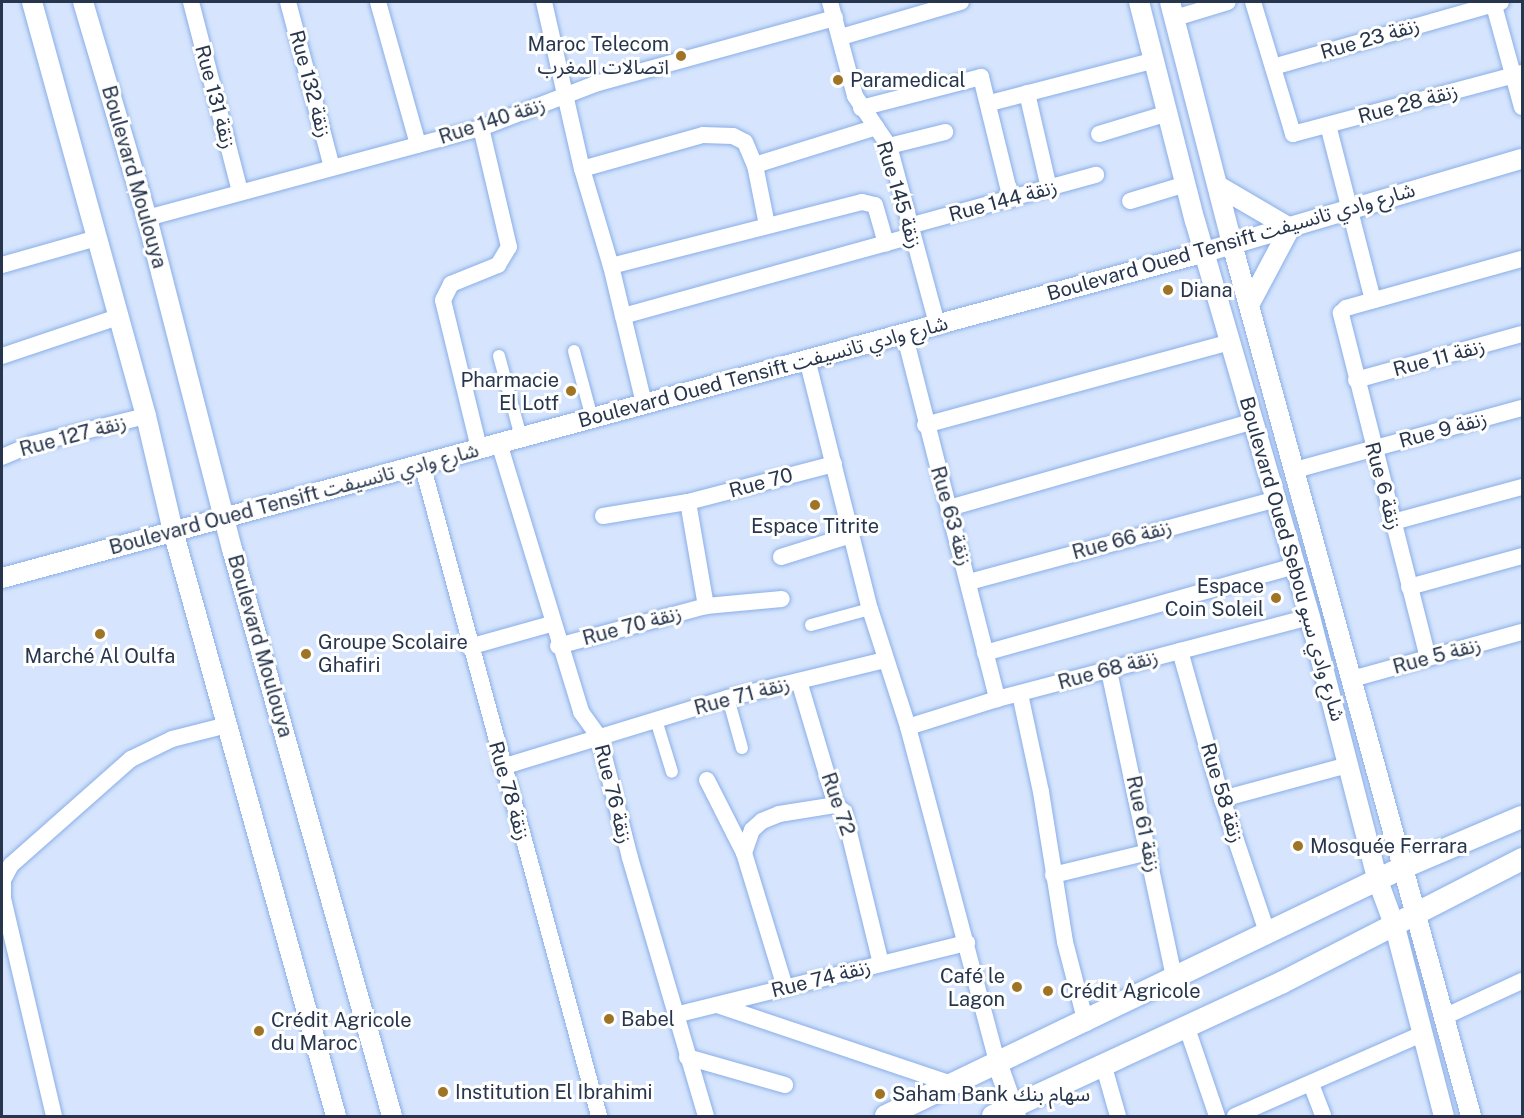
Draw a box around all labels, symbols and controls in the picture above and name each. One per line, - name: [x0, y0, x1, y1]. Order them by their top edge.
- street label: Rue 23 زنقة: [1318, 13, 1422, 65]
- street label: Rue 132 زنقة: [284, 28, 336, 140]
- place label: Maroc Telecom اتصالات المغرب: [527, 33, 669, 80]
- street label: Rue 131 زنقة: [190, 42, 240, 152]
- marker: Maroc Telecom اتصالات المغرب: [674, 49, 688, 63]
- place label: Paramedical: [850, 68, 966, 92]
- marker: Paramedical: [831, 73, 845, 87]
- street label: Rue 28 زنقة: [1355, 79, 1461, 129]
- street label: Boulevard Moulouya: [96, 83, 172, 271]
- street label: Rue 140 زنقة: [436, 92, 548, 150]
- street label: Rue 145 زنقة: [871, 138, 927, 252]
- street label: Rue 144 زنقة: [946, 175, 1060, 227]
- street label: Boulevard Oued Tensift شارع وادي تانسيفت: [1044, 178, 1418, 306]
- place label: Diana: [1180, 278, 1232, 302]
- marker: Diana: [1161, 283, 1175, 297]
- street label: Boulevard Oued Tensift شارع وادي تانسيفت: [576, 311, 950, 433]
- street label: Rue 11 زنقة: [1390, 334, 1488, 382]
- place label: Pharmacie El Lotf: [461, 368, 559, 415]
- marker: Pharmacie El Lotf: [564, 384, 578, 398]
- street label: Boulevard Oued Sebou شارع وادي سبو: [1234, 394, 1350, 724]
- street label: Rue 9 زنقة: [1396, 407, 1490, 453]
- street label: Rue 127 زنقة: [17, 410, 129, 462]
- street label: Boulevard Oued Tensift شارع وادي تانسيفت: [107, 438, 481, 560]
- street label: Rue 6 زنقة: [1360, 439, 1406, 533]
- street label: Rue 70: [726, 463, 796, 503]
- street label: Rue 63 زنقة: [925, 463, 977, 569]
- marker: Espace Titrite: [808, 498, 822, 512]
- place label: Espace Titrite: [751, 514, 879, 538]
- street label: Rue 66 زنقة: [1069, 515, 1175, 565]
- street label: Boulevard Moulouya: [222, 552, 298, 740]
- place label: Espace Coin Soleil: [1165, 574, 1264, 621]
- marker: Espace Coin Soleil: [1269, 591, 1283, 605]
- street label: Rue 70 زنقة: [580, 601, 684, 651]
- marker: Marché Al Oulfa: [93, 627, 107, 641]
- place label: Groupe Scolaire Ghafiri: [318, 630, 468, 677]
- street label: Rue 5 زنقة: [1390, 633, 1484, 679]
- place label: Marché Al Oulfa: [24, 644, 176, 668]
- street label: Rue 68 زنقة: [1055, 645, 1161, 695]
- marker: Groupe Scolaire Ghafiri: [299, 647, 313, 661]
- street label: Rue 71 زنقة: [691, 672, 793, 720]
- street label: Rue 78 زنقة: [483, 739, 535, 843]
- street label: Rue 58 زنقة: [1195, 740, 1249, 846]
- street label: Rue 76 زنقة: [589, 742, 637, 846]
- street label: Rue 72: [816, 769, 860, 839]
- street label: Rue 61 زنقة: [1121, 773, 1165, 875]
- place label: Mosquée Ferrara: [1310, 834, 1468, 858]
- marker: Mosquée Ferrara: [1291, 839, 1305, 853]
- street label: Rue 74 زنقة: [769, 955, 873, 1003]
- place label: Café le Lagon: [940, 964, 1005, 1011]
- place label: Crédit Agricole: [1060, 979, 1200, 1003]
- marker: Café le Lagon: [1010, 980, 1024, 994]
- marker: Crédit Agricole: [1041, 984, 1055, 998]
- place label: Babel: [621, 1007, 675, 1031]
- place label: Crédit Agricole du Maroc: [271, 1008, 411, 1055]
- marker: Babel: [602, 1012, 616, 1026]
- marker: Crédit Agricole du Maroc: [252, 1024, 266, 1038]
- place label: Institution El Ibrahimi: [455, 1080, 652, 1104]
- place label: Saham Bank سهام بنك: [892, 1082, 1090, 1106]
- marker: Institution El Ibrahimi: [436, 1085, 450, 1099]
- marker: Saham Bank سهام بنك: [873, 1087, 887, 1101]

